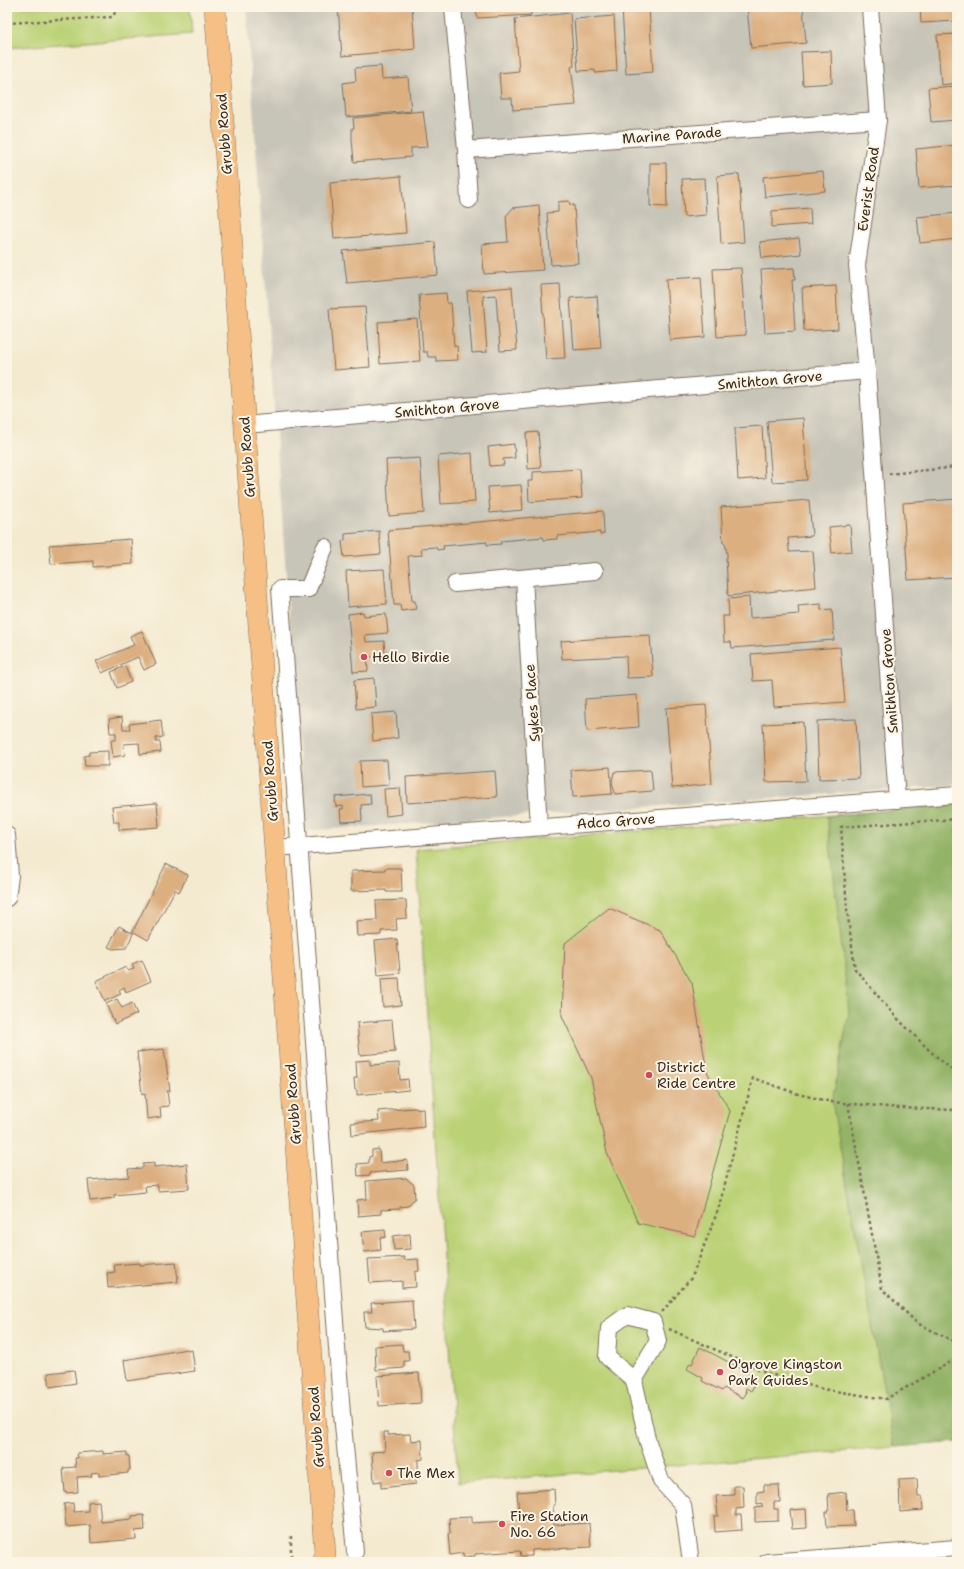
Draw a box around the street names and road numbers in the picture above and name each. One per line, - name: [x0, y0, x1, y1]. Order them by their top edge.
- street label: Grubb Road: [212, 93, 236, 175]
- street label: Marine Parade: [622, 123, 723, 147]
- street label: Everist Road: [853, 145, 883, 233]
- street label: Smithton Grove: [717, 366, 823, 394]
- street label: Smithton Grove: [394, 394, 500, 422]
- street label: Grubb Road: [235, 416, 259, 498]
- street label: Smithton Grove: [876, 628, 902, 734]
- street label: Sykes Place: [520, 663, 544, 743]
- street label: Grubb Road: [258, 740, 282, 822]
- street label: Adco Grove: [576, 809, 656, 833]
- street label: Grubb Road: [281, 1063, 305, 1145]
- street label: Grubb Road: [304, 1386, 328, 1468]

